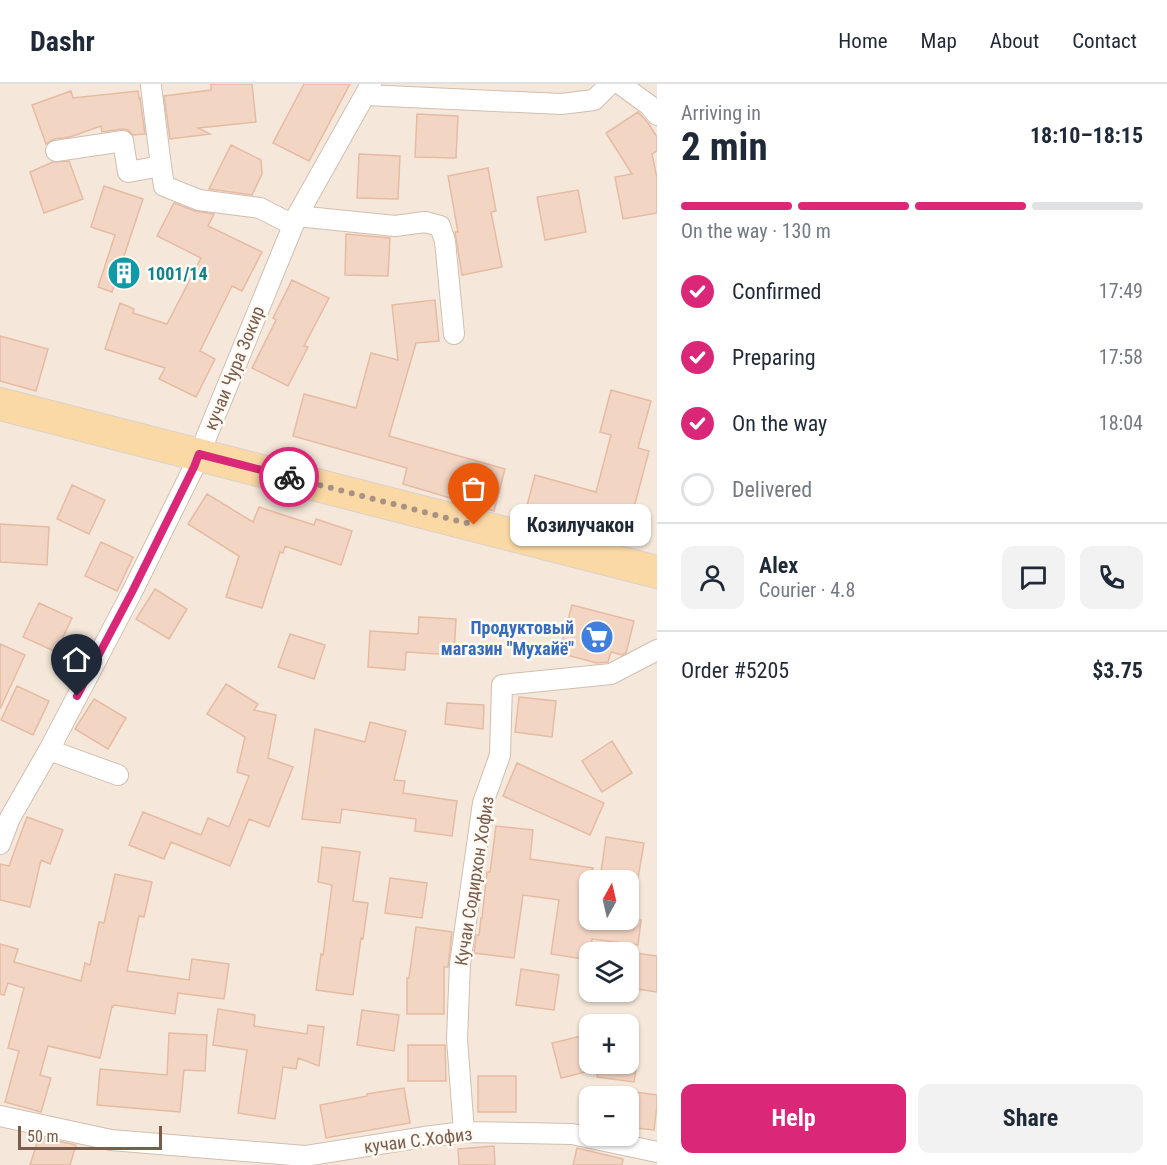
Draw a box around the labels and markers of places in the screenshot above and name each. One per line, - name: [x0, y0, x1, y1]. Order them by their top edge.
- building icon: 1001/14: [106, 255, 142, 291]
- place label: 1001/14: [147, 263, 208, 284]
- pin: [448, 463, 499, 525]
- callout: Козилучакон: [510, 504, 651, 546]
- place label: Продуктовый магазин "Мухайё": [441, 617, 574, 659]
- supermarket icon: Продуктовый магазин "Мухайё": [579, 619, 615, 655]
- pin: [51, 634, 102, 696]

